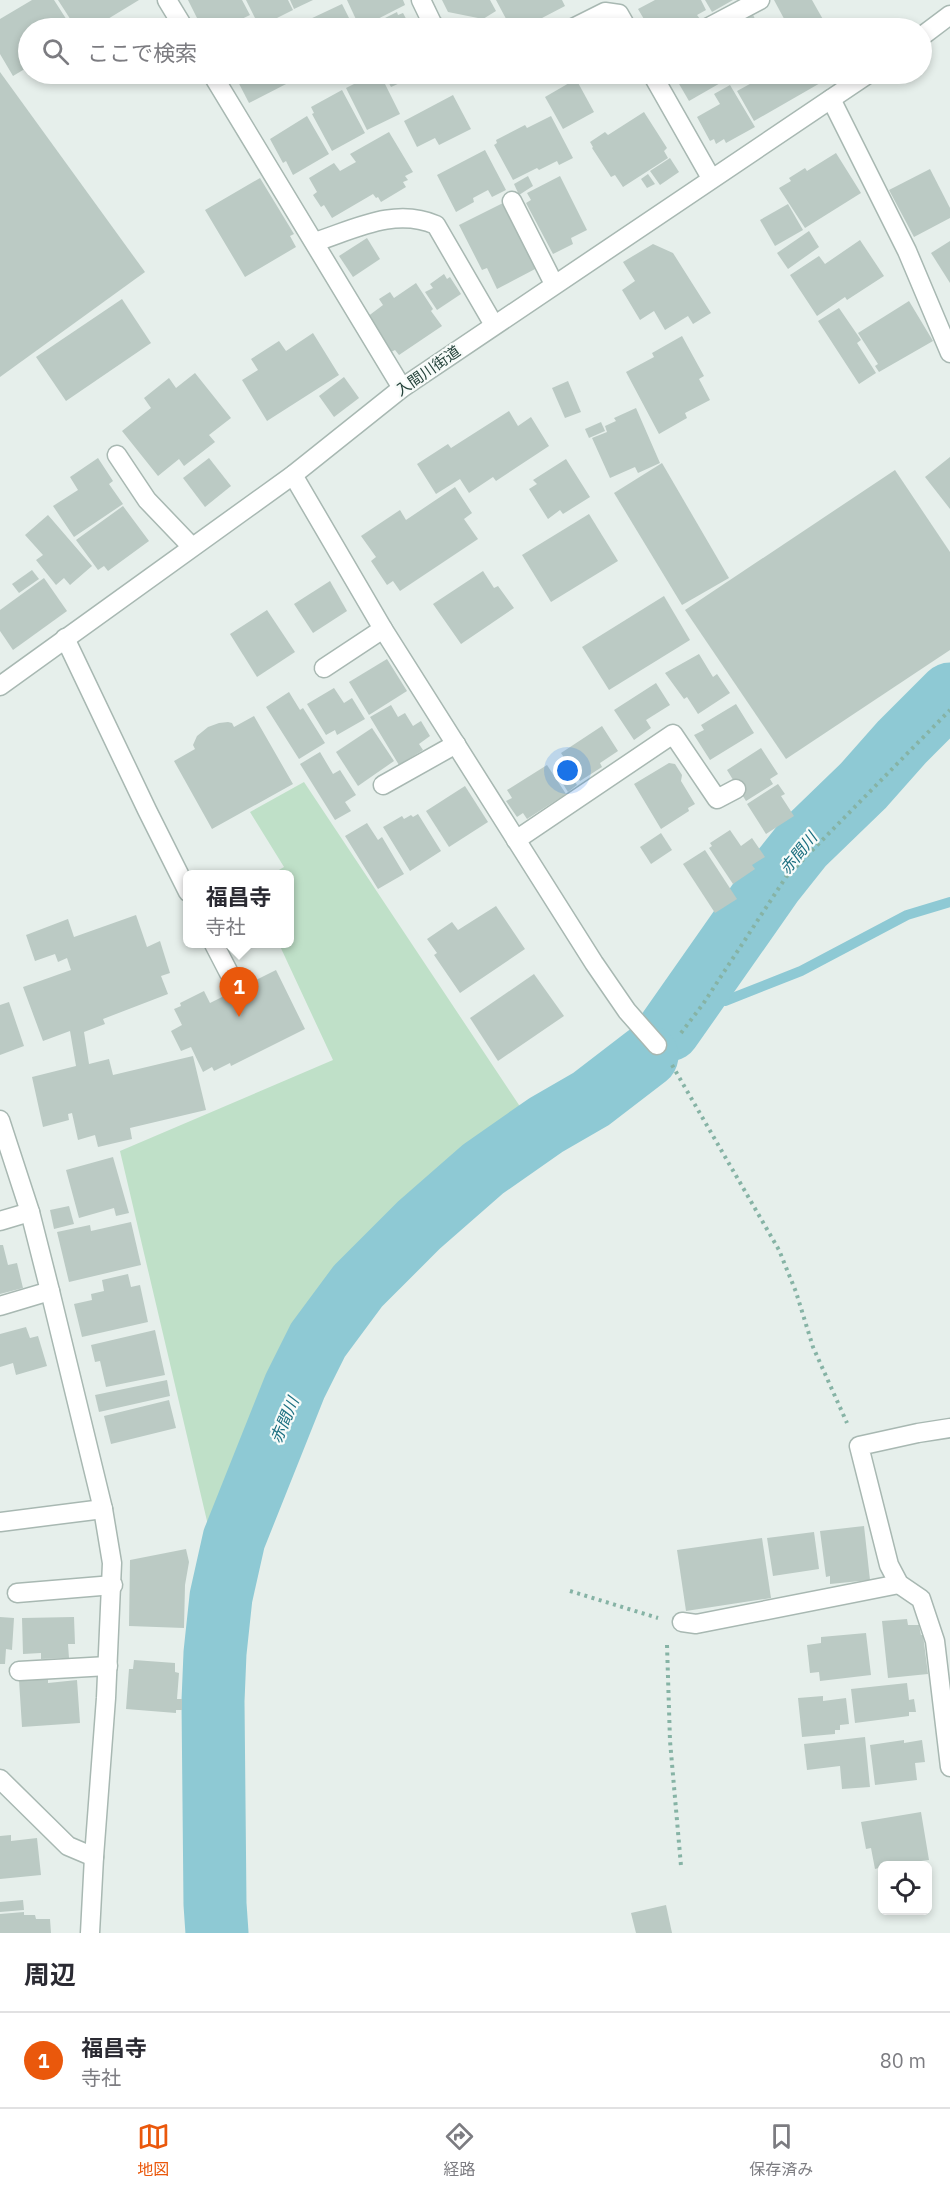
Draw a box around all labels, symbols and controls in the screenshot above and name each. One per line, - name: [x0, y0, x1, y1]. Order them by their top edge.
- search box: [18, 18, 932, 84]
- icon: search: [39, 35, 72, 68]
- text: ここで検索: [87, 38, 197, 67]
- street label: 入間川街道: [392, 341, 464, 400]
- your location: [553, 756, 582, 785]
- water label: 赤間川: [775, 827, 822, 878]
- popup: [183, 870, 294, 948]
- text: 福昌寺: [205, 882, 272, 911]
- text: 寺社: [205, 913, 245, 940]
- pin: 1: [220, 968, 258, 1017]
- water label: 赤間川: [265, 1392, 303, 1446]
- map controls: [878, 1861, 932, 1915]
- button: locate: [878, 1861, 932, 1915]
- text: 周辺: [24, 1957, 76, 1991]
- text: 福昌寺: [81, 2033, 147, 2062]
- text: 1: [38, 2047, 50, 2074]
- text: 80 m: [880, 2047, 926, 2074]
- text: 寺社: [81, 2064, 121, 2091]
- tab: 地図: [137, 2120, 170, 2180]
- tab: 経路: [443, 2120, 476, 2180]
- tab: 保存済み: [749, 2120, 813, 2180]

